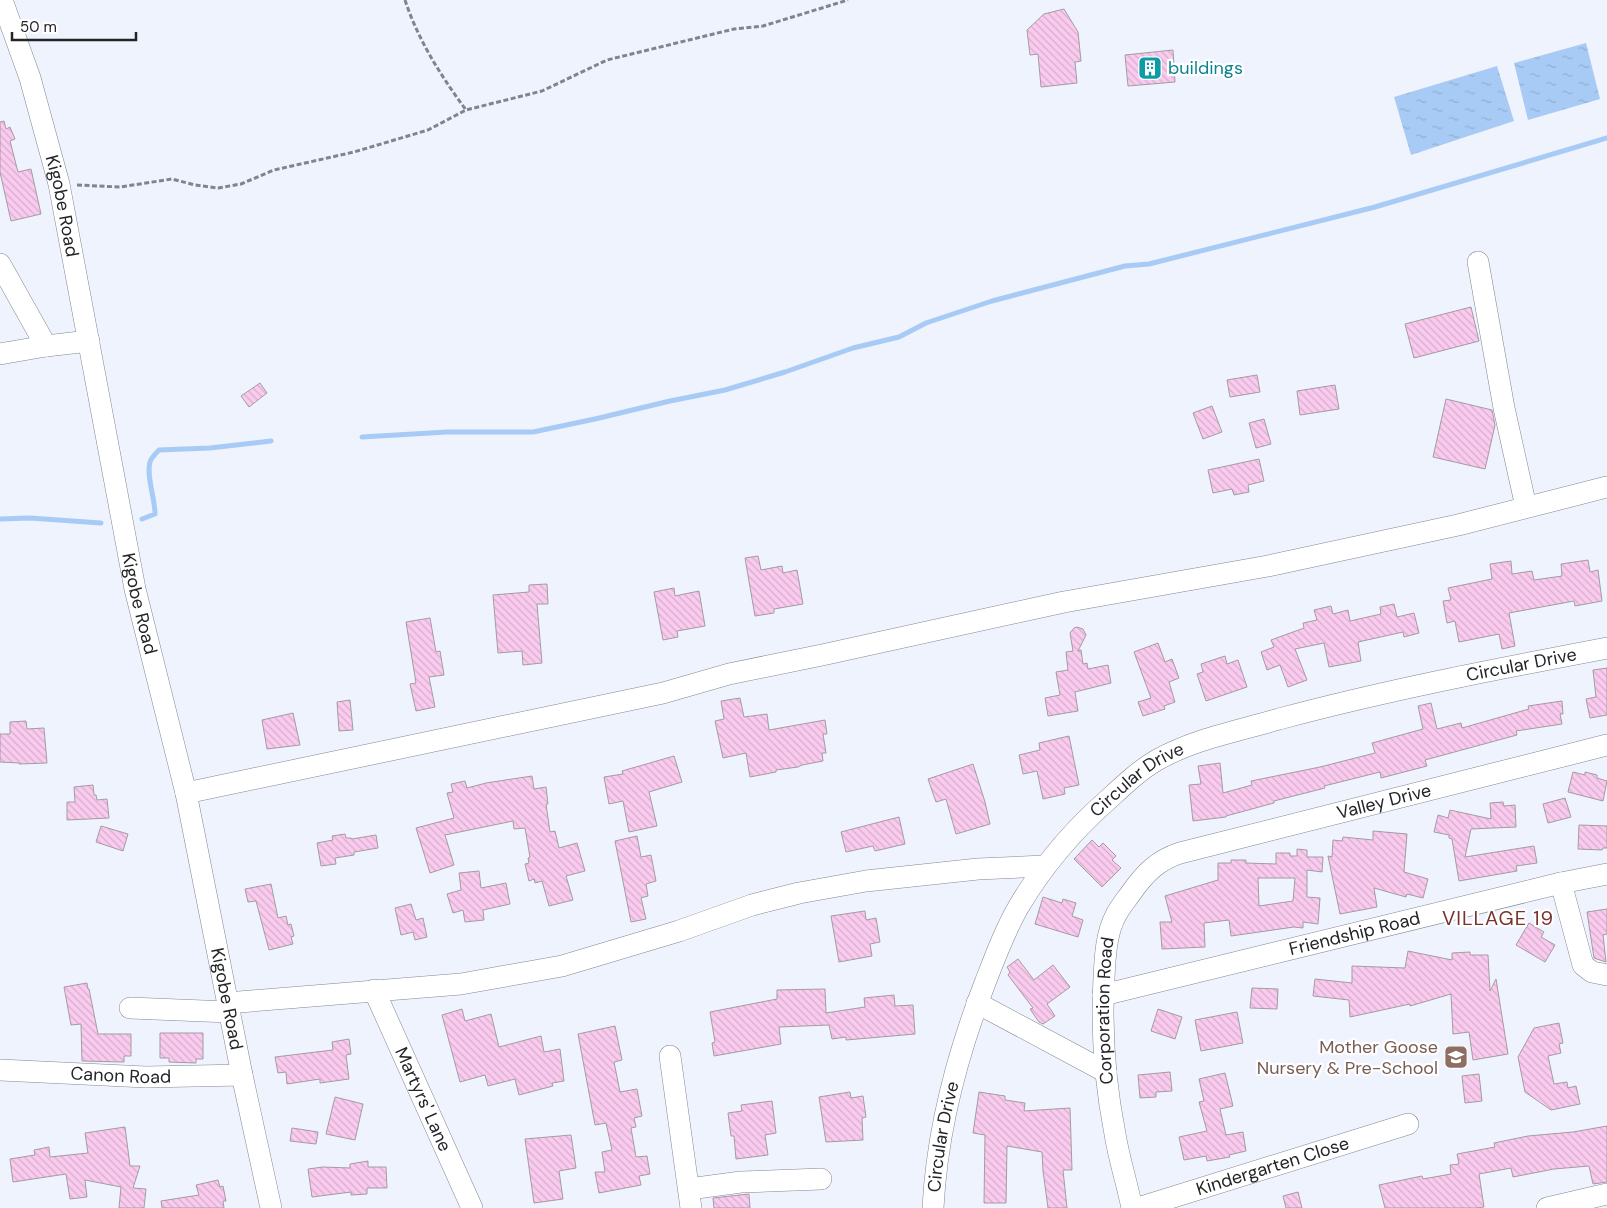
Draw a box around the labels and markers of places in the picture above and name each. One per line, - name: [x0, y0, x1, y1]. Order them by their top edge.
- building icon: buildings: [1137, 55, 1163, 81]
- place label: buildings: [1168, 56, 1243, 80]
- place label: Mother Goose Nursery & Pre-School: [1257, 1035, 1438, 1080]
- school or university icon: Mother Goose Nursery & Pre-School: [1443, 1044, 1469, 1070]

